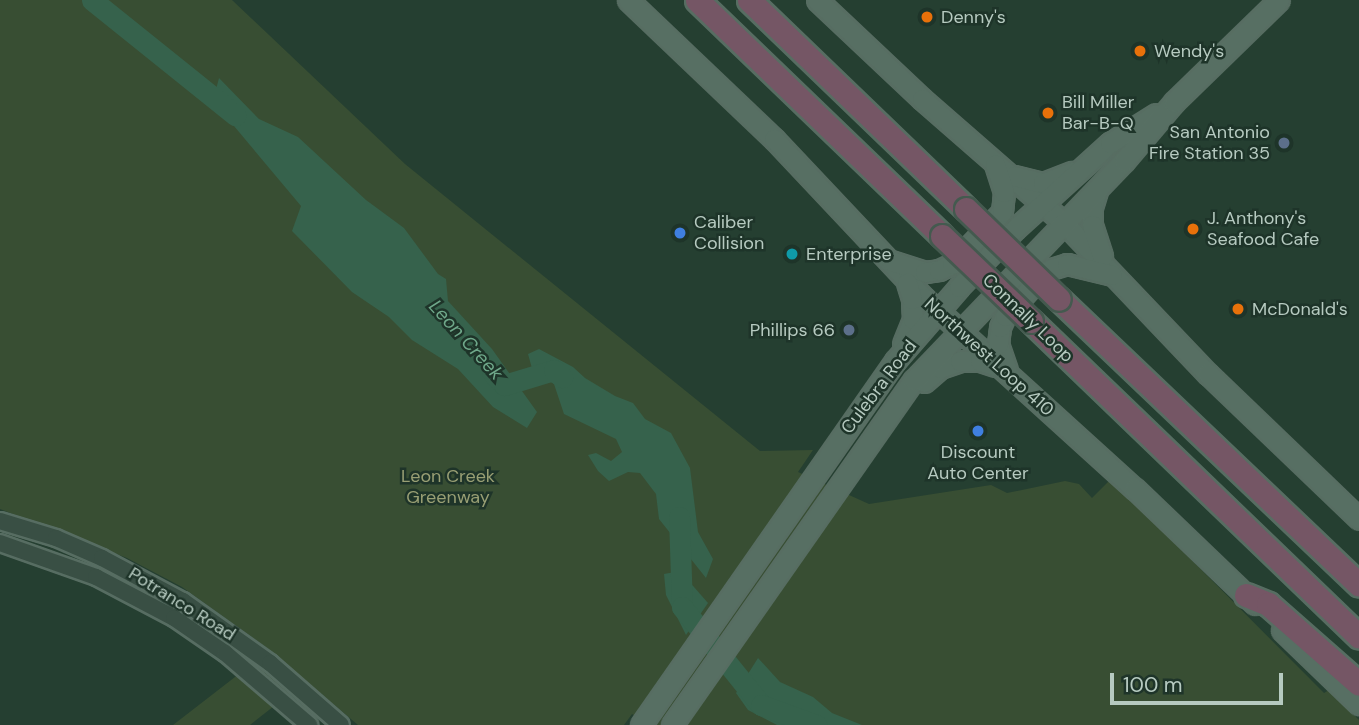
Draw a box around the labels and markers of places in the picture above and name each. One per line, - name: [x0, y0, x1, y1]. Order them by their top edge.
- place label: Denny's: [941, 6, 1006, 28]
- marker: Denny's: [919, 9, 935, 25]
- place label: Wendy's: [1154, 40, 1224, 62]
- marker: Wendy's: [1132, 43, 1148, 59]
- place label: Bill Miller Bar-B-Q: [1062, 92, 1134, 134]
- marker: Bill Miller Bar-B-Q: [1040, 105, 1056, 121]
- place label: San Antonio Fire Station 35: [1149, 122, 1270, 164]
- marker: San Antonio Fire Station 35: [1276, 135, 1292, 151]
- place label: J. Anthony's Seafood Cafe: [1207, 208, 1319, 250]
- place label: Caliber Collision: [694, 212, 764, 255]
- marker: J. Anthony's Seafood Cafe: [1185, 221, 1201, 237]
- marker: Caliber Collision: [672, 225, 688, 241]
- place label: Enterprise: [806, 243, 892, 265]
- marker: Enterprise: [784, 246, 800, 262]
- place label: McDonald's: [1252, 298, 1348, 320]
- marker: McDonald's: [1230, 301, 1246, 317]
- place label: Phillips 66: [750, 319, 835, 341]
- marker: Phillips 66: [841, 322, 857, 338]
- marker: Discount Auto Center: [970, 423, 986, 439]
- place label: Discount Auto Center: [927, 442, 1029, 484]

